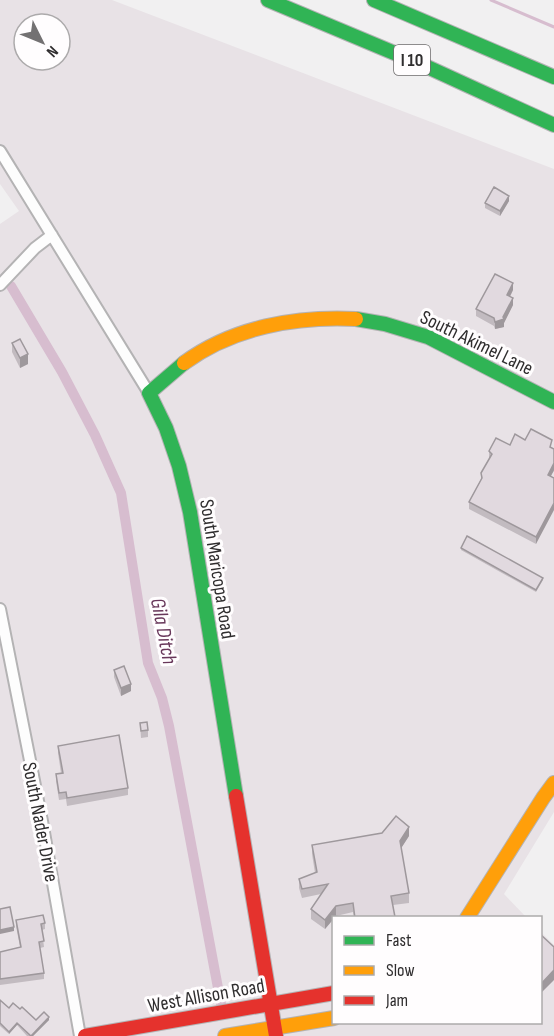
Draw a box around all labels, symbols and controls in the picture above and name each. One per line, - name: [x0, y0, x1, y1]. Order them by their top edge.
- north arrow: [12, 12, 72, 72]
- text: N: [42, 42, 62, 61]
- road number: I 10: [394, 45, 430, 75]
- street label: South Akimel Lane: [416, 305, 537, 381]
- street label: South Maricopa Road: [194, 498, 240, 641]
- water label: Gila Ditch: [145, 596, 182, 667]
- street label: South Nader Drive: [17, 760, 63, 884]
- legend: [332, 916, 542, 1024]
- text: Fast: [386, 930, 412, 951]
- text: Slow: [386, 960, 415, 981]
- street label: West Allison Road: [146, 974, 266, 1018]
- text: Jam: [385, 990, 408, 1011]

